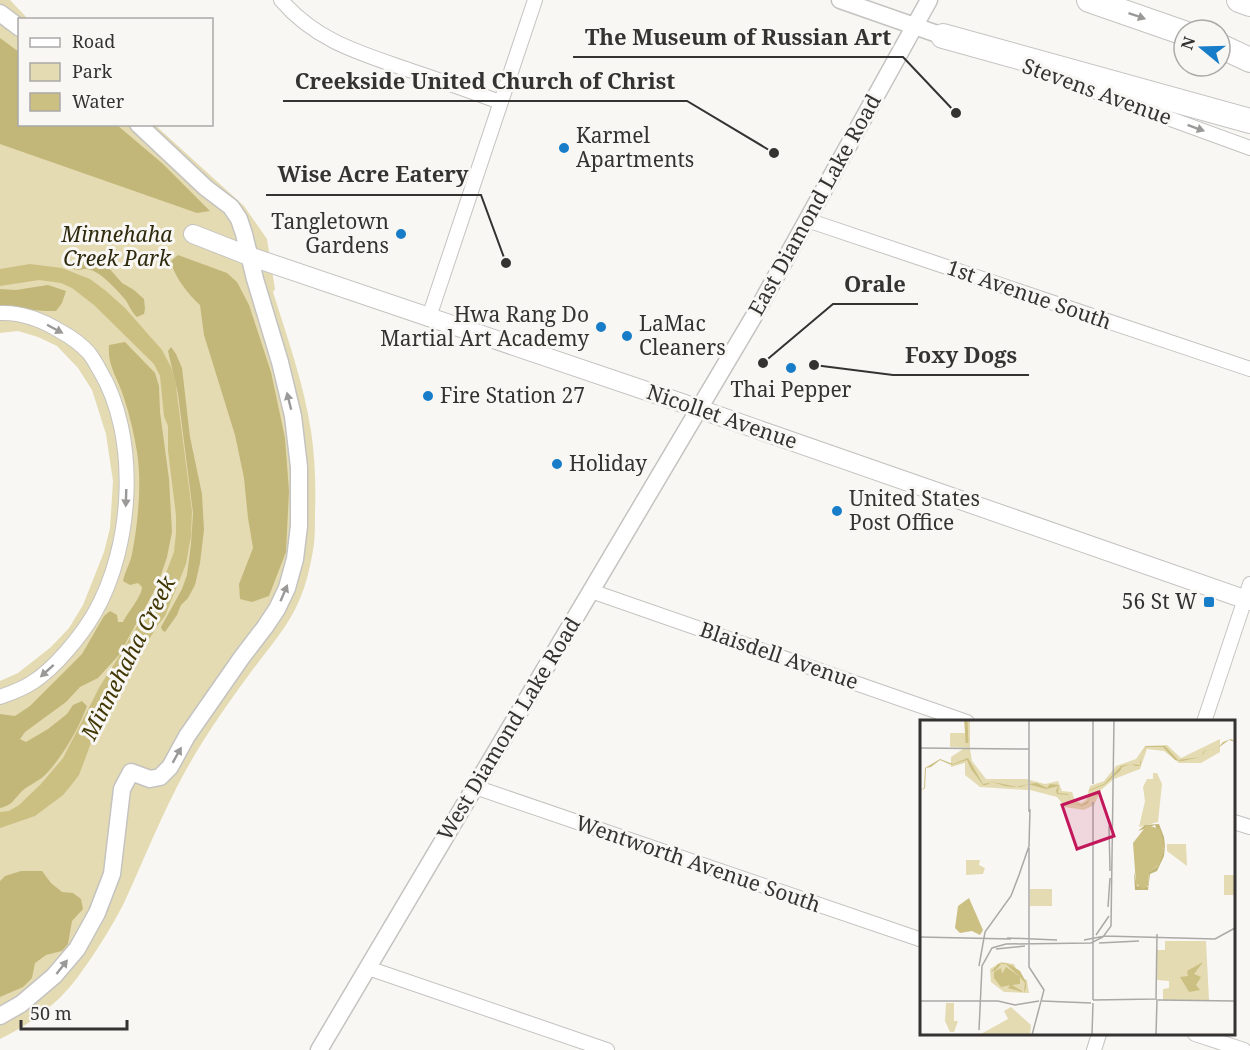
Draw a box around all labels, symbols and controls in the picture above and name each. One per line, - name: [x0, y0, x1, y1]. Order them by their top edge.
- one-way arrow: [1128, 12, 1146, 22]
- callout: The Museum of Russian Art: [573, 17, 903, 57]
- legend: [18, 18, 213, 126]
- north arrow: [1172, 18, 1232, 78]
- text: The Museum of Russian Art: [585, 21, 891, 51]
- text: Road: [72, 29, 115, 53]
- text: N: [1175, 33, 1200, 53]
- street label: Stevens Avenue: [1019, 51, 1176, 131]
- text: Park: [72, 59, 112, 83]
- callout: Creekside United Church of Christ: [283, 61, 687, 101]
- text: Creekside United Church of Christ: [295, 65, 675, 95]
- text: Water: [72, 89, 125, 113]
- street label: East Diamond Lake Road: [742, 89, 887, 320]
- place label: Karmel Apartments: [576, 121, 694, 173]
- one-way arrow: [1187, 124, 1205, 133]
- marker: Karmel Apartments: [557, 141, 571, 155]
- callout: Wise Acre Eatery: [266, 155, 481, 195]
- text: Wise Acre Eatery: [278, 158, 469, 188]
- place label: Tangletown Gardens: [271, 207, 389, 259]
- park label: Minnehaha Creek Park: [60, 220, 173, 272]
- marker: Tangletown Gardens: [394, 227, 408, 241]
- street label: 1st Avenue South: [943, 253, 1115, 335]
- callout: Orale: [833, 264, 918, 304]
- text: Orale: [844, 268, 906, 298]
- place label: Hwa Rang Do Martial Art Academy: [380, 300, 589, 352]
- place label: LaMac Cleaners: [639, 309, 726, 361]
- marker: Hwa Rang Do Martial Art Academy: [594, 320, 608, 334]
- one-way arrow: [47, 324, 64, 334]
- marker: LaMac Cleaners: [620, 329, 634, 343]
- callout: Foxy Dogs: [893, 335, 1029, 375]
- text: Foxy Dogs: [905, 339, 1017, 369]
- marker: Thai Pepper: [784, 361, 798, 375]
- place label: Thai Pepper: [730, 375, 852, 403]
- street label: Nicollet Avenue: [643, 377, 801, 455]
- place label: Fire Station 27: [440, 381, 585, 409]
- marker: Fire Station 27: [421, 389, 435, 403]
- one-way arrow: [284, 392, 294, 410]
- place label: Holiday: [569, 449, 647, 477]
- marker: Holiday: [550, 457, 564, 471]
- place label: United States Post Office: [849, 484, 980, 536]
- one-way arrow: [121, 489, 130, 508]
- marker: United States Post Office: [830, 504, 844, 518]
- water label: Minnehaha Creek: [72, 569, 182, 745]
- one-way arrow: [280, 584, 289, 602]
- place label: 56 St W: [1122, 587, 1197, 615]
- marker: 56 St W: [1202, 595, 1216, 609]
- street label: West Diamond Lake Road: [430, 611, 586, 845]
- street label: Blaisdell Avenue: [696, 615, 862, 695]
- one-way arrow: [40, 664, 55, 677]
- inset map: [920, 720, 1235, 1035]
- one-way arrow: [172, 747, 182, 764]
- street label: Wentworth Avenue South: [572, 808, 825, 918]
- one-way arrow: [55, 960, 68, 975]
- scale bar: [21, 993, 128, 1031]
- text: 50 m: [30, 1001, 72, 1025]

